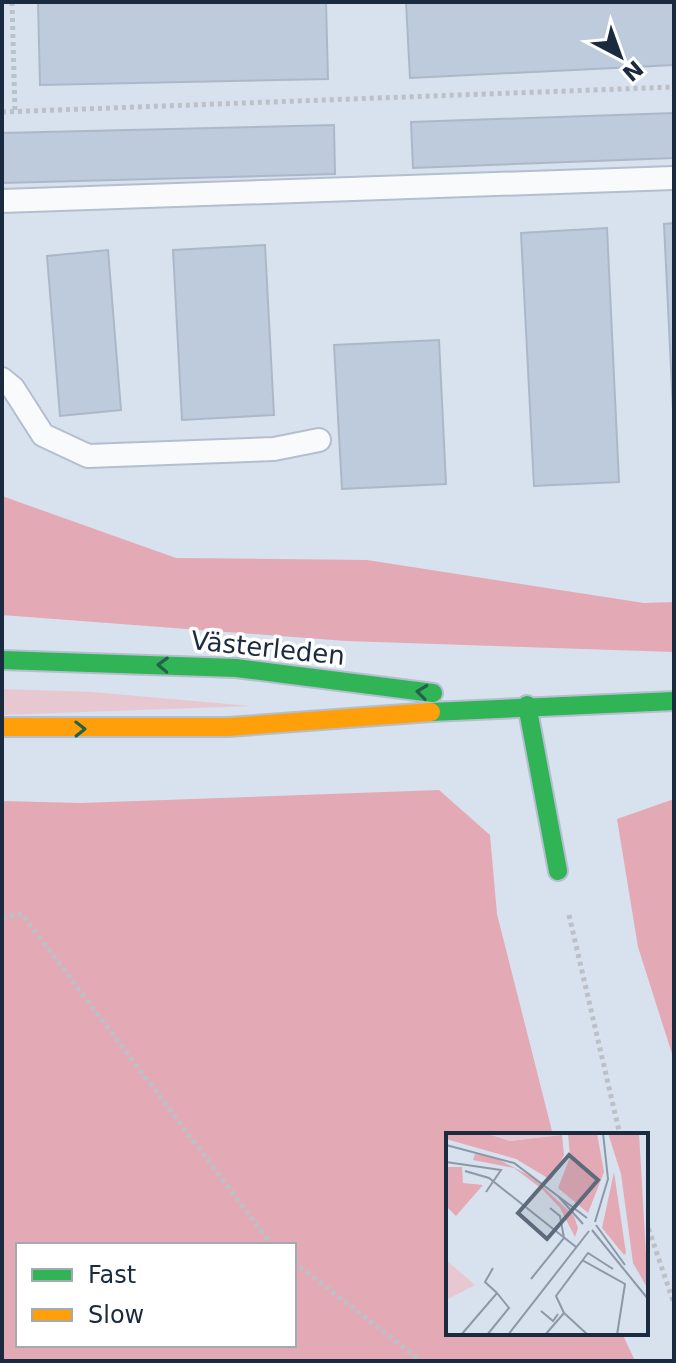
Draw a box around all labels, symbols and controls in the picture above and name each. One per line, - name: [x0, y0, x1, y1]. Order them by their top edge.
- north arrow: [580, 16, 660, 96]
- text: N: [618, 55, 648, 86]
- street label: Västerleden: [190, 625, 346, 671]
- one-way arrow: [156, 657, 169, 674]
- one-way arrow: [415, 683, 428, 700]
- one-way arrow: [74, 720, 87, 737]
- inset map: [446, 1133, 648, 1335]
- legend: [16, 1243, 296, 1347]
- text: Fast: [88, 1261, 136, 1289]
- text: Slow: [88, 1301, 144, 1329]

